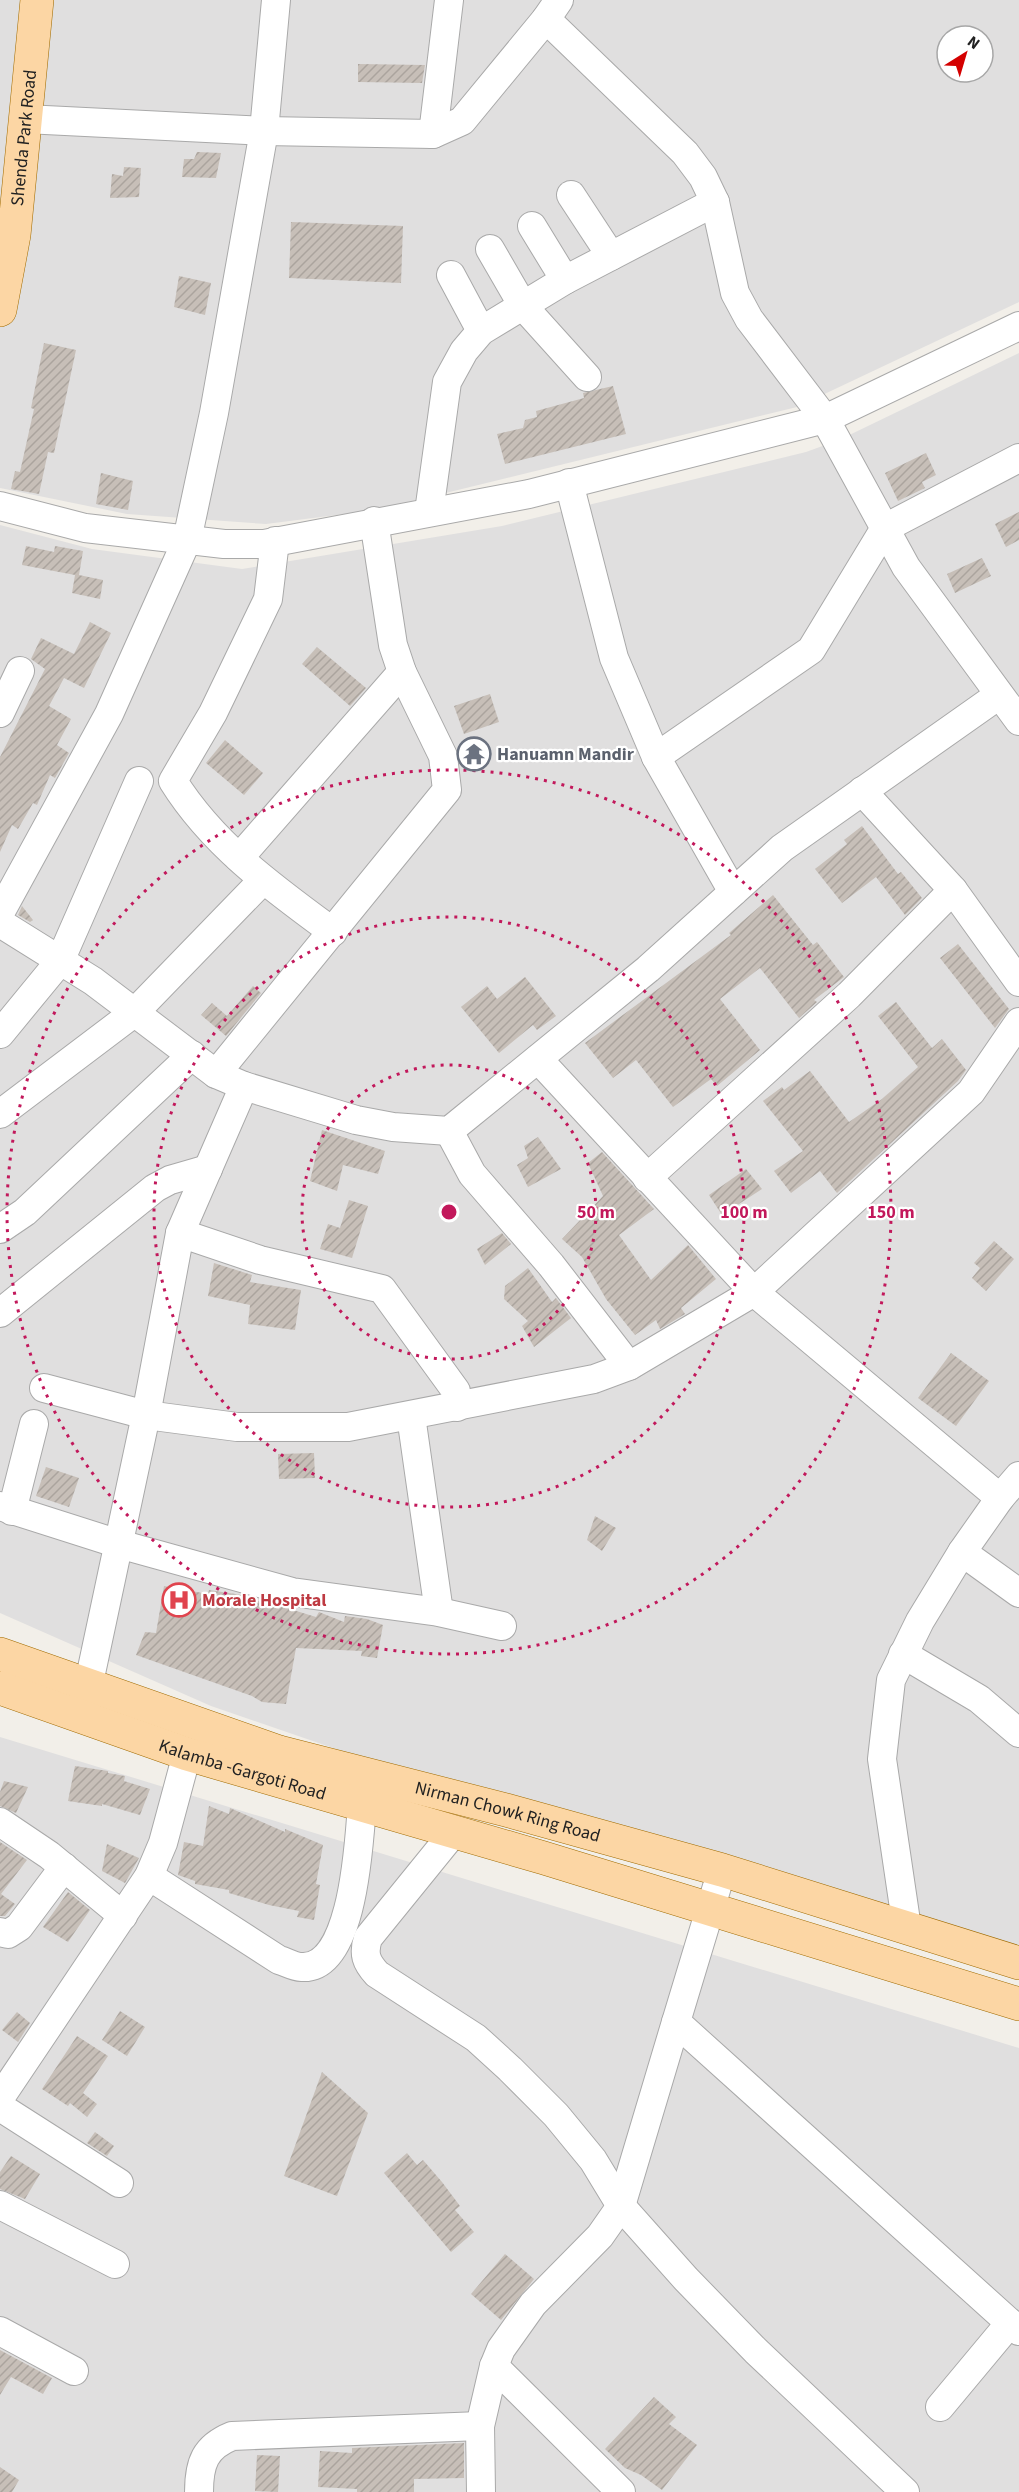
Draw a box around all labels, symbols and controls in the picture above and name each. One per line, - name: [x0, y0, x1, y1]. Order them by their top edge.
- north arrow: [935, 24, 995, 84]
- text: N: [963, 31, 984, 55]
- street label: Shenda Park Road: [5, 68, 43, 207]
- temple icon: Hanuamn Mandir: [456, 736, 492, 772]
- place label: Hanuamn Mandir: [497, 742, 635, 767]
- text: 50 m: [577, 1200, 615, 1225]
- text: 100 m: [720, 1200, 768, 1225]
- text: 150 m: [867, 1200, 915, 1225]
- centre of rings: [439, 1202, 459, 1222]
- hospital icon: Morale Hospital: [161, 1582, 197, 1618]
- place label: Morale Hospital: [202, 1588, 326, 1613]
- street label: Kalamba -Gargoti Road: [155, 1733, 329, 1807]
- street label: Nirman Chowk Ring Road: [412, 1775, 603, 1849]

